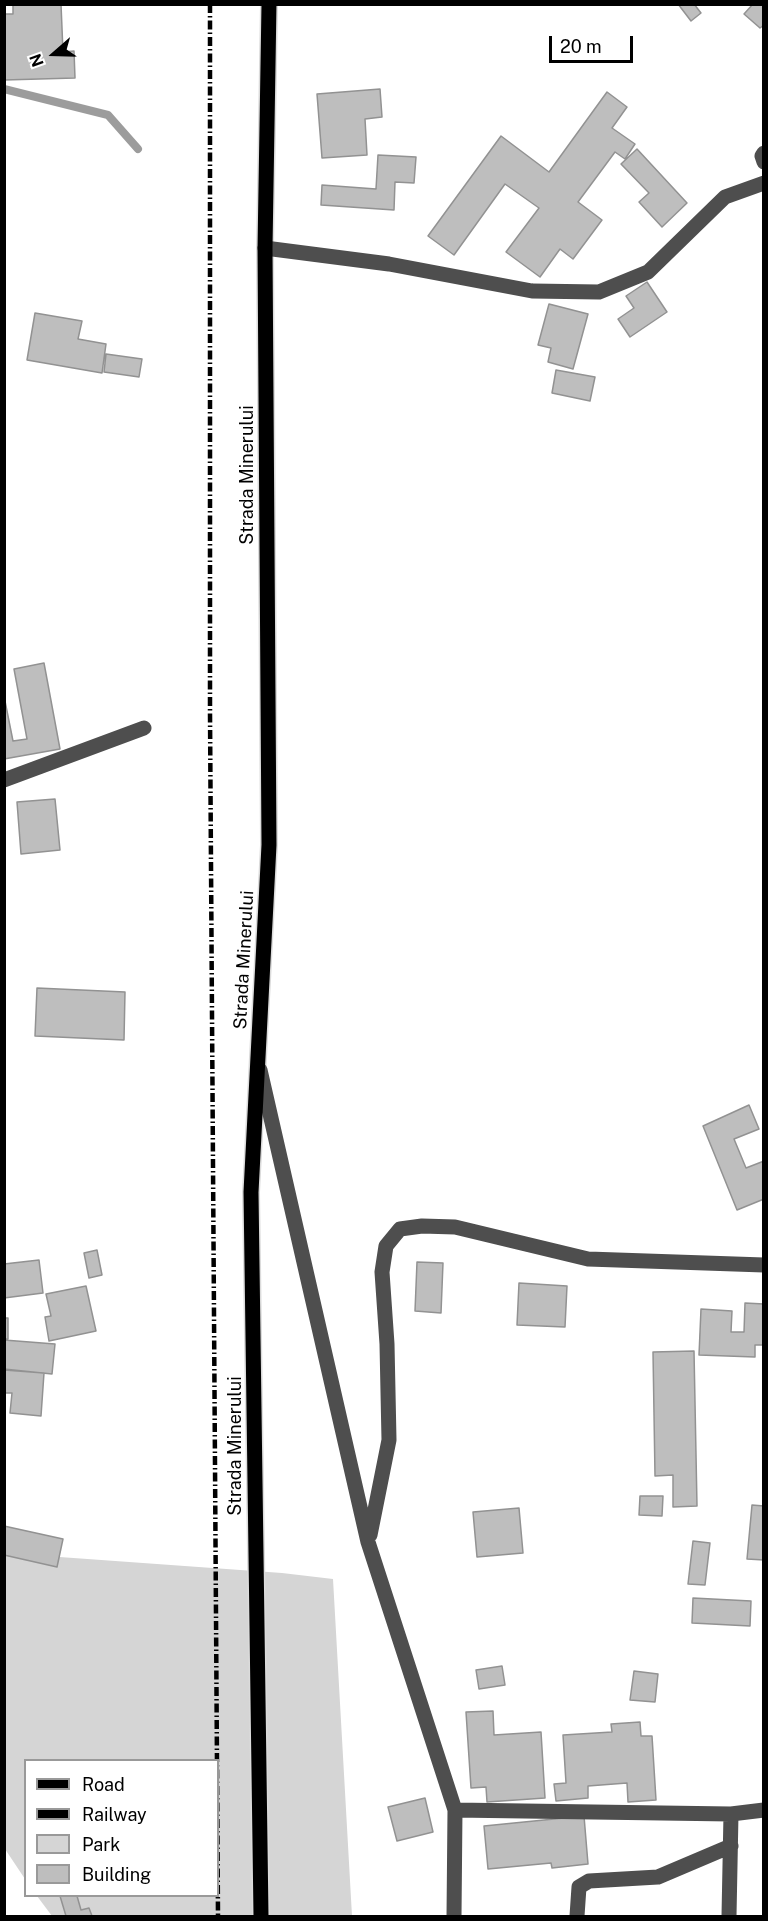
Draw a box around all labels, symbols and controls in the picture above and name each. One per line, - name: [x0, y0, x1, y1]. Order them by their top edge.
- north arrow: [24, 24, 84, 84]
- scale bar: [552, 24, 636, 62]
- text: 20 m: [560, 36, 602, 57]
- text: N: [26, 51, 48, 69]
- street label: Strada Minerului: [236, 405, 258, 545]
- street label: Strada Minerului: [230, 890, 258, 1030]
- street label: Strada Minerului: [224, 1376, 246, 1516]
- legend: [24, 1759, 219, 1897]
- text: Road: [82, 1774, 125, 1795]
- text: Railway: [82, 1804, 147, 1825]
- text: Park: [82, 1834, 120, 1855]
- text: Building: [82, 1864, 151, 1885]

